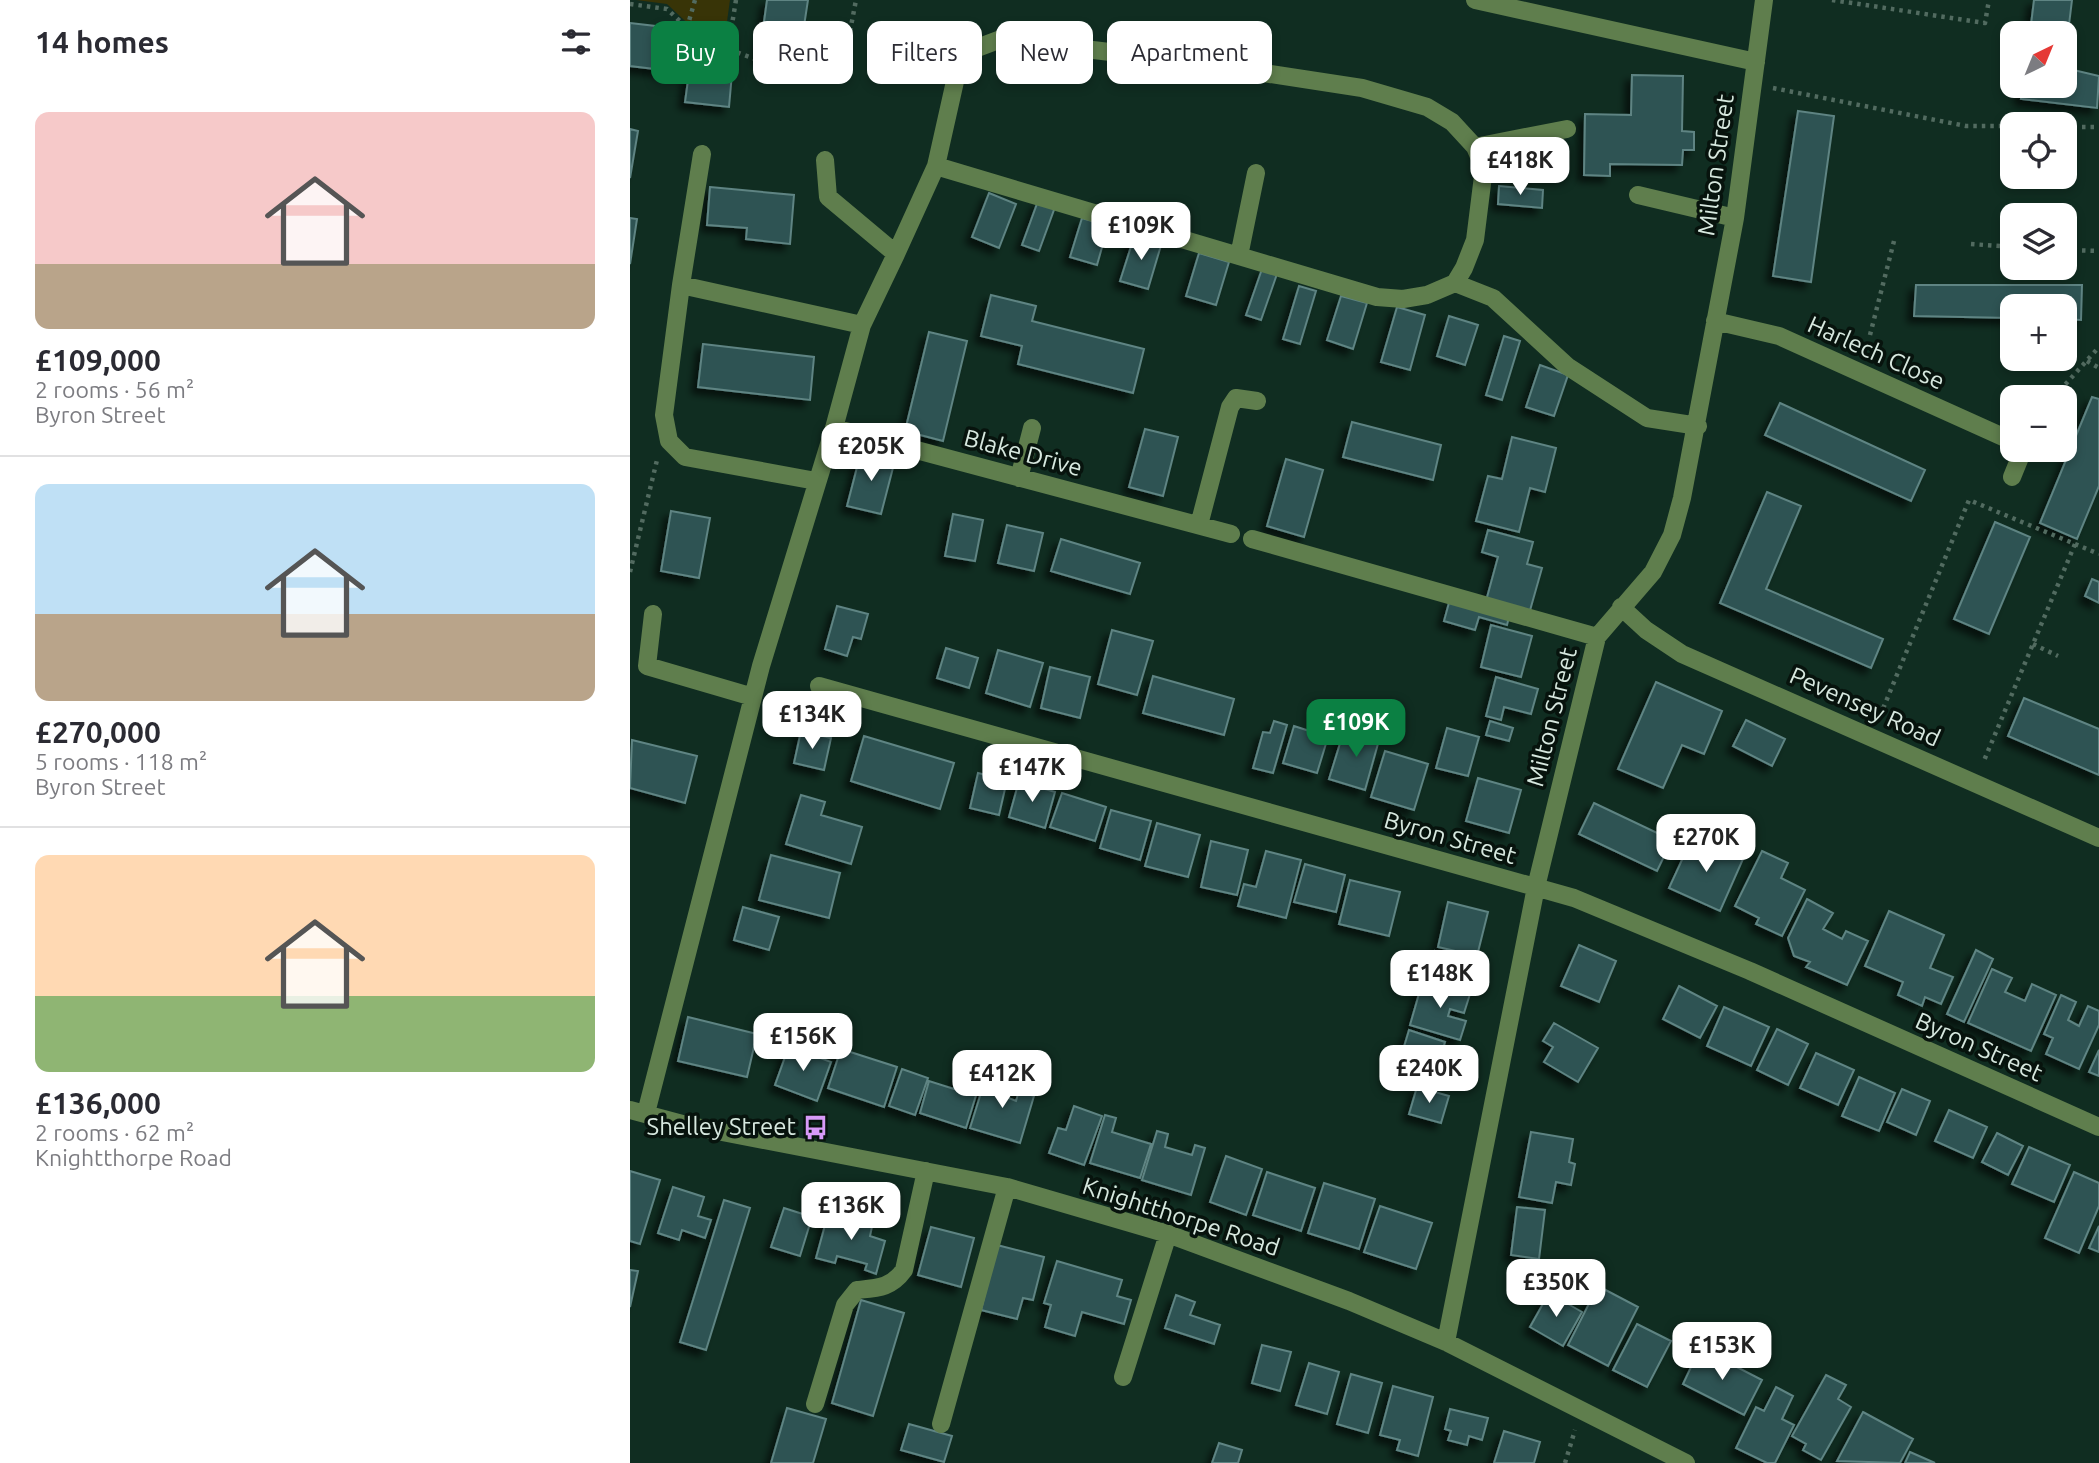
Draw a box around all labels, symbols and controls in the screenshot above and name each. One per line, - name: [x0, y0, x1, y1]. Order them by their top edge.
- chip: Buy: [651, 21, 739, 84]
- chip: Rent: [753, 21, 853, 84]
- chip: Filters: [867, 21, 982, 84]
- chip: New: [996, 21, 1093, 84]
- chip: Apartment: [1107, 21, 1272, 84]
- north arrow: [2000, 21, 2077, 98]
- map controls: [2000, 21, 2077, 462]
- icon: filters: [557, 23, 595, 61]
- text: 14 homes: [35, 25, 169, 59]
- street label: Milton Street: [1692, 92, 1739, 237]
- button: locate: [2000, 112, 2077, 189]
- pin: £418K: [1471, 138, 1569, 197]
- text: £418K: [1486, 147, 1554, 172]
- icon: home: [252, 158, 378, 284]
- pin: £109K: [1092, 202, 1190, 262]
- button: layers: [2000, 203, 2077, 280]
- text: £109K: [1107, 212, 1175, 237]
- button: +: [2000, 294, 2077, 371]
- street label: Harlech Close: [1804, 310, 1949, 395]
- text: £109,000: [35, 343, 161, 377]
- text: 2 rooms · 56 m²: [35, 377, 194, 402]
- button: −: [2000, 385, 2077, 462]
- text: Byron Street: [35, 402, 165, 427]
- pin: £205K: [822, 424, 920, 483]
- street label: Blake Drive: [961, 424, 1085, 481]
- text: £205K: [837, 433, 905, 458]
- icon: home: [252, 530, 378, 656]
- street label: Milton Street: [1521, 644, 1582, 789]
- street label: Pevensey Road: [1786, 661, 1945, 752]
- pin: £134K: [763, 692, 861, 751]
- pin: £109K: [1307, 700, 1405, 759]
- text: £134K: [778, 701, 846, 726]
- text: £109K: [1322, 709, 1390, 734]
- text: £270,000: [35, 715, 161, 749]
- pin: £147K: [983, 744, 1081, 804]
- text: 5 rooms · 118 m²: [35, 749, 207, 774]
- text: £147K: [998, 754, 1066, 779]
- text: Byron Street: [35, 774, 165, 799]
- street label: Byron Street: [1381, 806, 1520, 869]
- pin: £270K: [1657, 814, 1755, 874]
- text: £270K: [1672, 824, 1740, 849]
- icon: home: [252, 901, 378, 1027]
- pin: £148K: [1391, 950, 1489, 1010]
- text: £148K: [1406, 960, 1474, 985]
- street label: Byron Street: [1912, 1007, 2047, 1087]
- pin: £156K: [754, 1014, 852, 1073]
- text: £156K: [769, 1023, 837, 1048]
- pin: £240K: [1380, 1046, 1478, 1105]
- pin: £412K: [953, 1050, 1051, 1110]
- text: £240K: [1395, 1055, 1463, 1080]
- text: £412K: [968, 1060, 1036, 1085]
- text: £136,000: [35, 1086, 161, 1120]
- place label: Shelley Street: [647, 1113, 797, 1140]
- bus stop icon: Shelley Street: [802, 1113, 830, 1141]
- text: 2 rooms · 62 m²: [35, 1120, 194, 1145]
- text: Knightthorpe Road: [35, 1145, 232, 1170]
- street label: Knightthorpe Road: [1079, 1172, 1283, 1261]
- pin: £136K: [802, 1182, 900, 1242]
- text: £136K: [817, 1192, 885, 1217]
- pin: £350K: [1507, 1260, 1605, 1319]
- text: £350K: [1522, 1269, 1590, 1294]
- pin: £153K: [1673, 1322, 1771, 1382]
- text: £153K: [1688, 1332, 1756, 1357]

